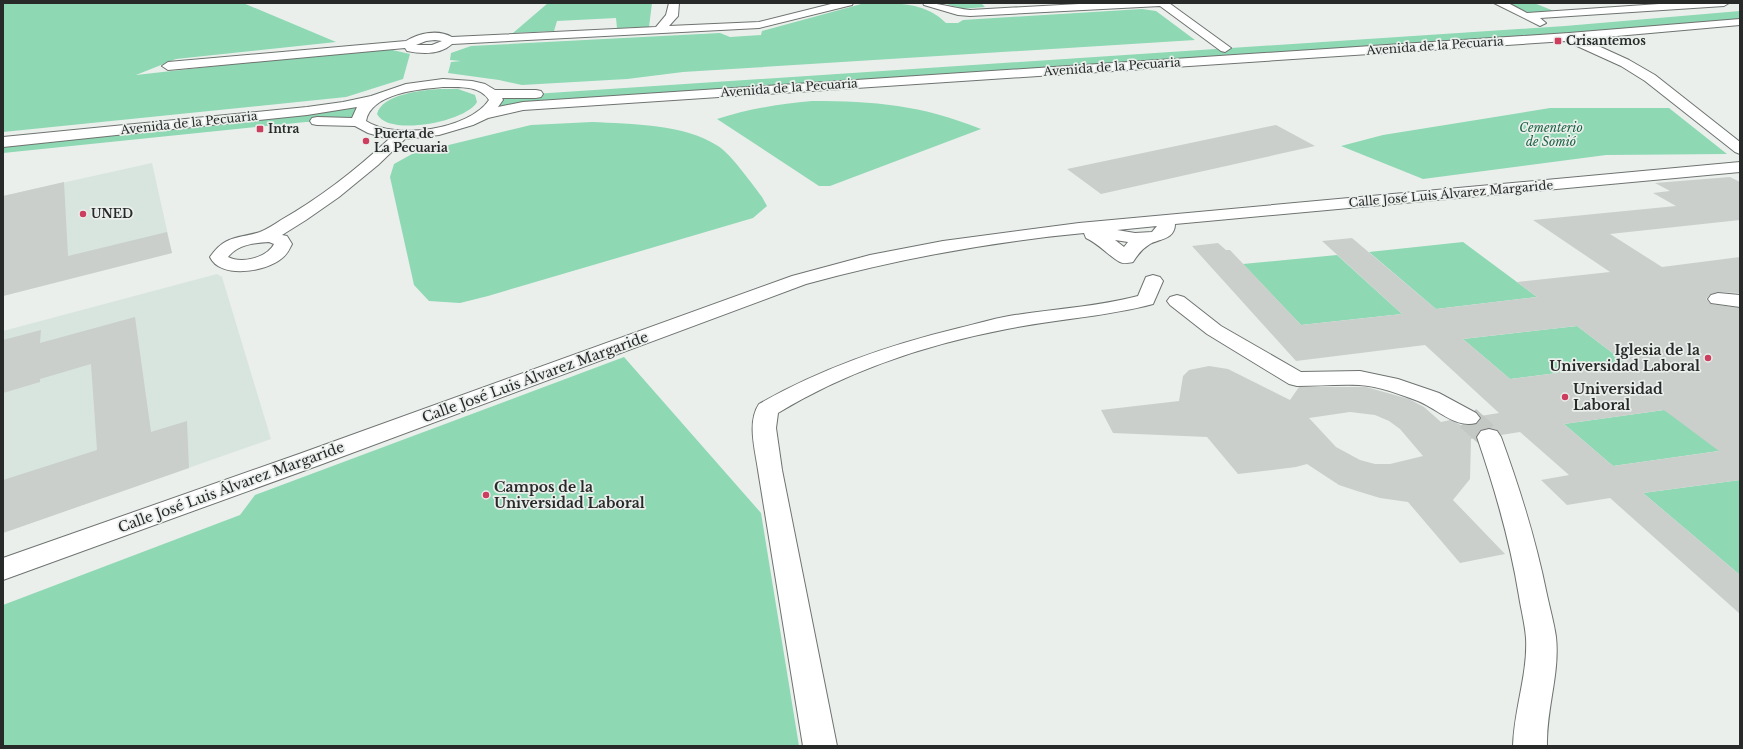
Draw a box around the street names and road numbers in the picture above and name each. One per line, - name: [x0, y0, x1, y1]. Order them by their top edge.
- street label: Avenida de la Pecuaria: [1365, 33, 1504, 58]
- street label: Avenida de la Pecuaria: [1042, 54, 1181, 79]
- street label: Avenida de la Pecuaria: [719, 75, 858, 100]
- street label: Avenida de la Pecuaria: [119, 108, 258, 137]
- street label: Calle José Luis Álvarez Margaride: [1348, 176, 1554, 210]
- street label: Calle José Luis Álvarez Margaride: [419, 328, 651, 426]
- street label: Calle José Luis Álvarez Margaride: [115, 438, 347, 536]

